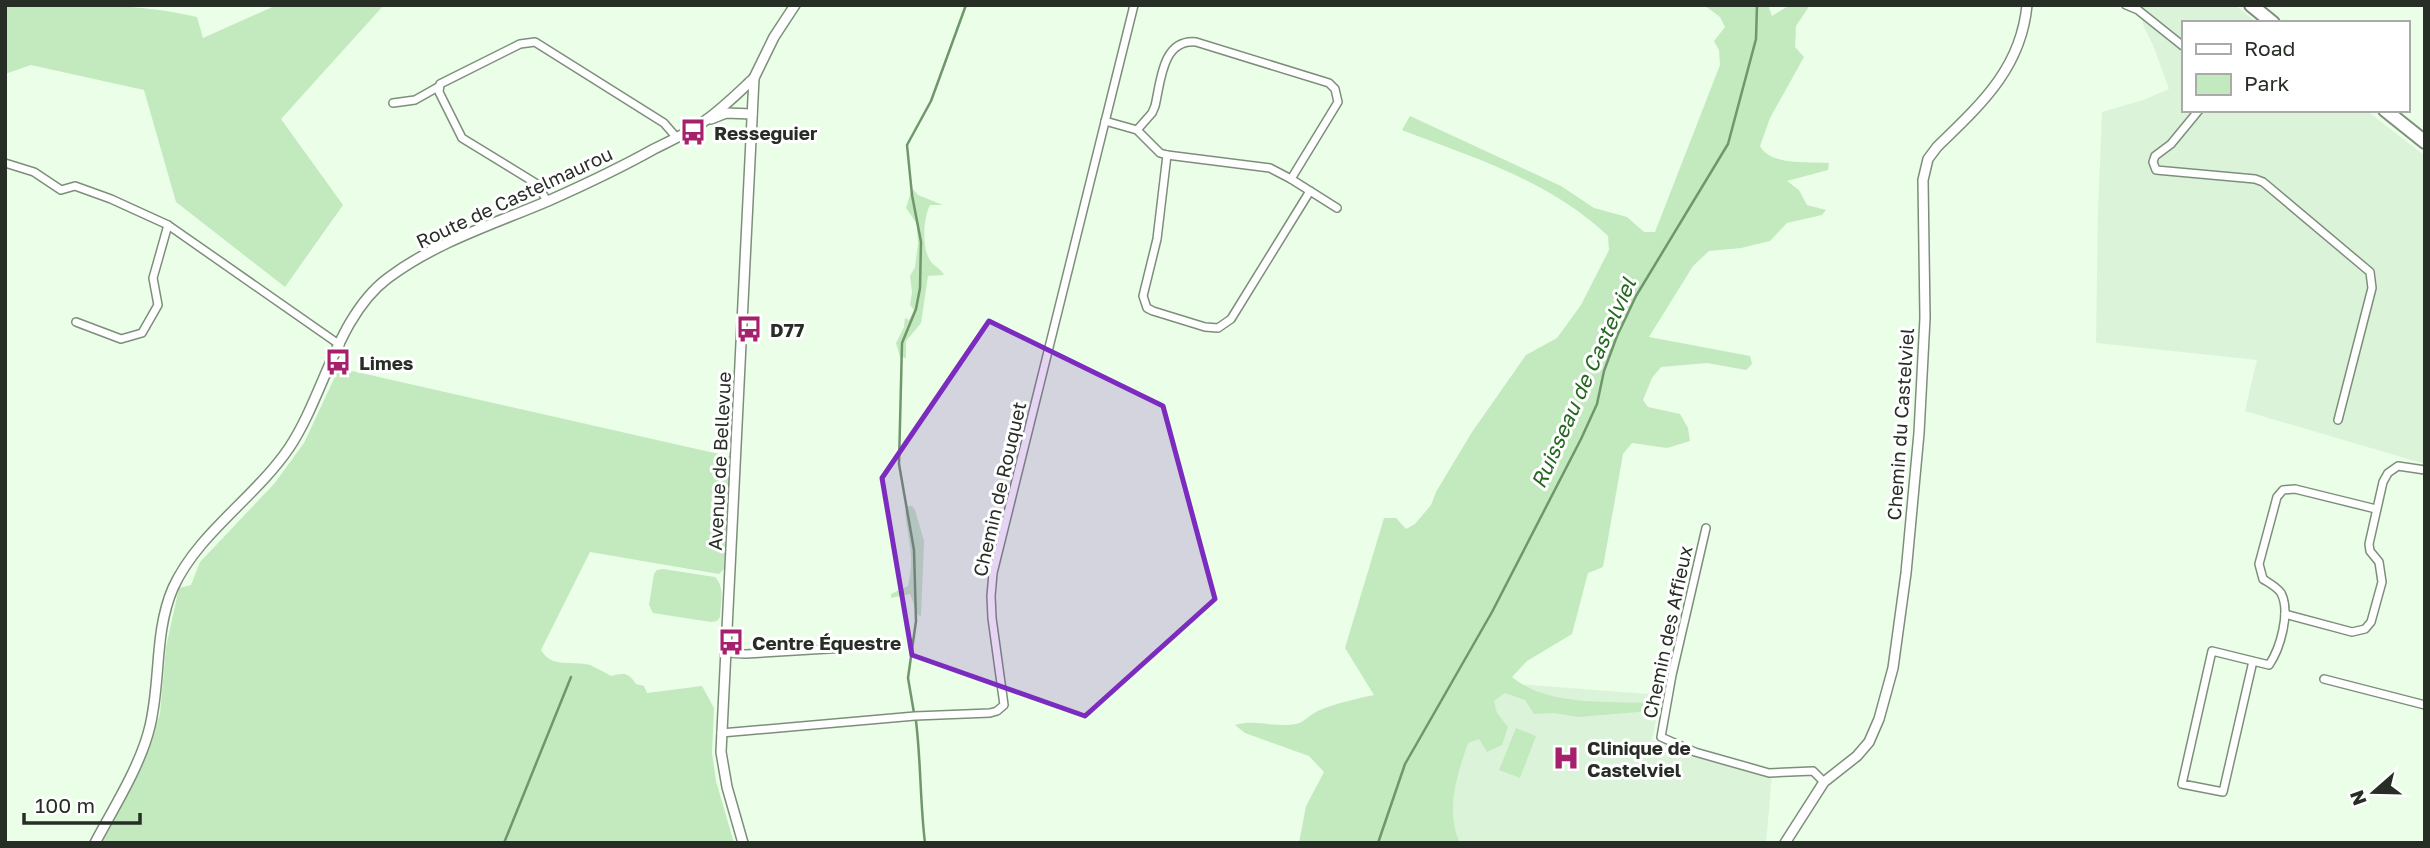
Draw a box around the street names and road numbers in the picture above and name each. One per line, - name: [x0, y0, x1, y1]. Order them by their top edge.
- street label: Route de Castelmaurou: [412, 141, 616, 253]
- street label: Chemin du Castelviel: [1882, 327, 1918, 521]
- street label: Avenue de Bellevue: [703, 371, 735, 551]
- street label: Chemin de Rouquet: [968, 399, 1030, 579]
- street label: Chemin des Affieux: [1637, 544, 1697, 720]

